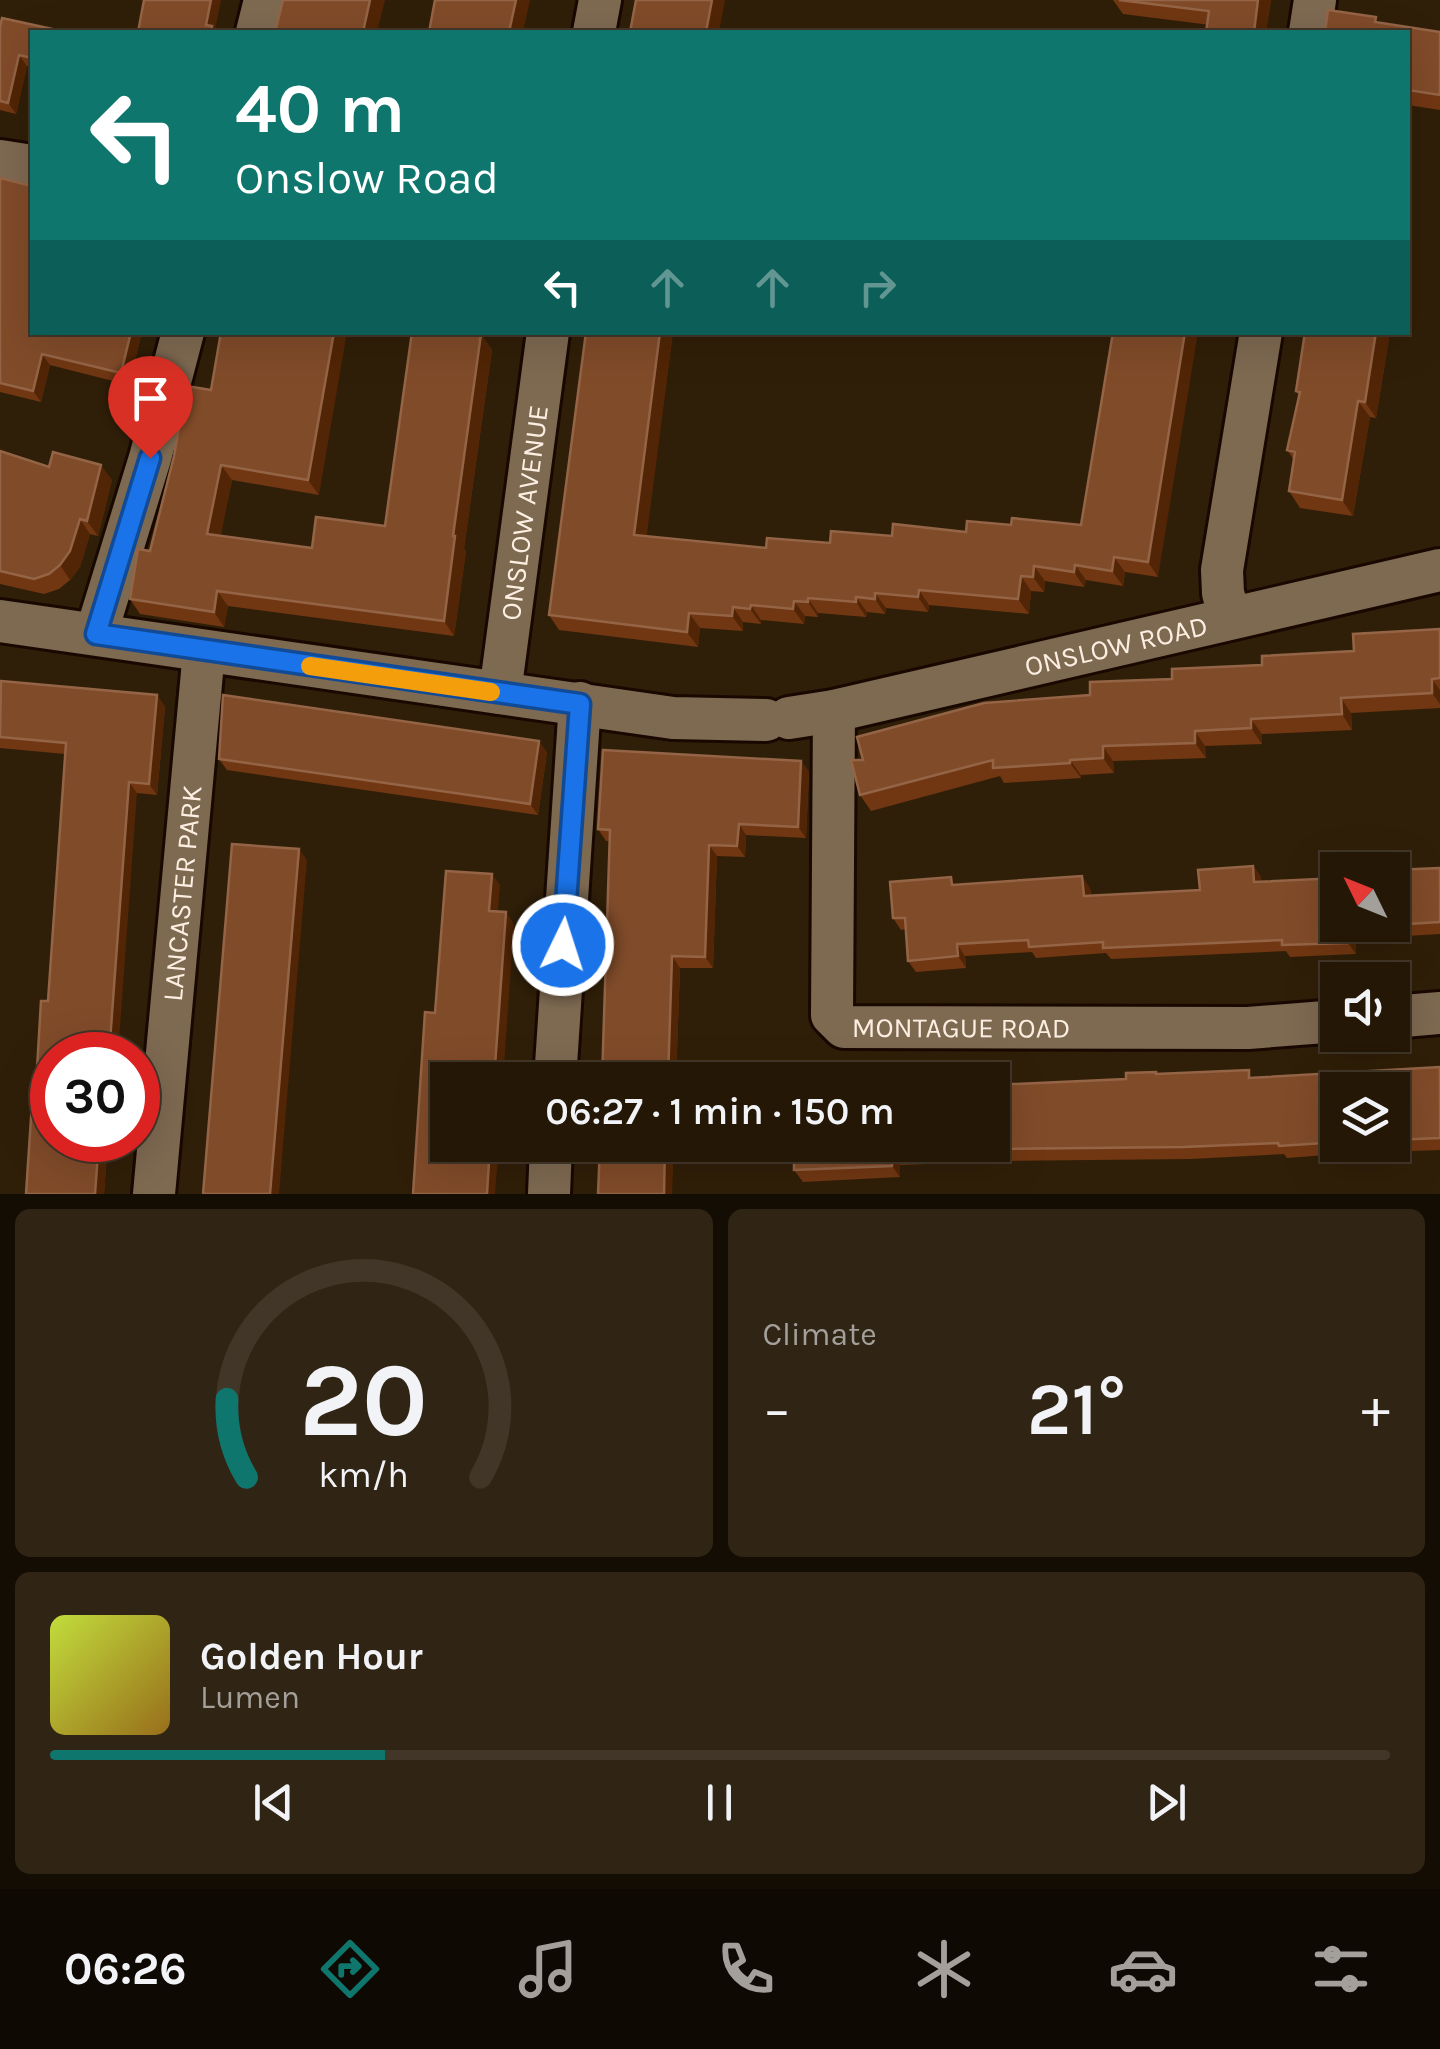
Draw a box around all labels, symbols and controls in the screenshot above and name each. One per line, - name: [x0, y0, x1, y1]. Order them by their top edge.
- text: 40 m: [235, 68, 405, 150]
- icon: left: [70, 70, 200, 200]
- text: Onslow Road: [235, 152, 499, 204]
- icon: left: [535, 260, 590, 315]
- icon: ahead: [640, 260, 695, 315]
- icon: ahead: [745, 260, 800, 315]
- icon: right: [850, 260, 905, 315]
- pin: [108, 356, 193, 459]
- icon: arrive: [123, 371, 178, 426]
- street label: ONSLOW AVENUE: [493, 403, 555, 622]
- street label: ONSLOW ROAD: [1021, 608, 1211, 683]
- street label: LANCASTER PARK: [155, 784, 208, 1003]
- north arrow: [1320, 852, 1410, 942]
- map controls: [1320, 852, 1410, 1162]
- position arrow: [511, 893, 615, 997]
- button: sound: [1320, 962, 1410, 1052]
- street label: MONTAGUE ROAD: [852, 1011, 1070, 1044]
- speed limit sign: 30: [30, 1032, 160, 1162]
- button: layers: [1320, 1072, 1410, 1162]
- text: 06:27 · 1 min · 150 m: [545, 1089, 895, 1134]
- text: Climate: [763, 1316, 877, 1353]
- text: 20: [299, 1340, 428, 1461]
- text: 21°: [1027, 1365, 1126, 1453]
- text: −: [763, 1377, 791, 1441]
- text: +: [1361, 1377, 1390, 1441]
- text: km/h: [318, 1454, 409, 1496]
- text: Golden Hour: [200, 1634, 423, 1679]
- text: Lumen: [200, 1679, 300, 1716]
- icon: previous: [246, 1775, 301, 1830]
- icon: pause: [692, 1775, 747, 1830]
- icon: next: [1139, 1775, 1194, 1830]
- icon: directions: [315, 1934, 385, 2004]
- icon: music: [513, 1934, 583, 2004]
- icon: phone: [711, 1934, 781, 2004]
- icon: climate: [909, 1934, 979, 2004]
- icon: car: [1108, 1934, 1178, 2004]
- icon: filters: [1306, 1934, 1376, 2004]
- text: 06:26: [64, 1943, 187, 1995]

